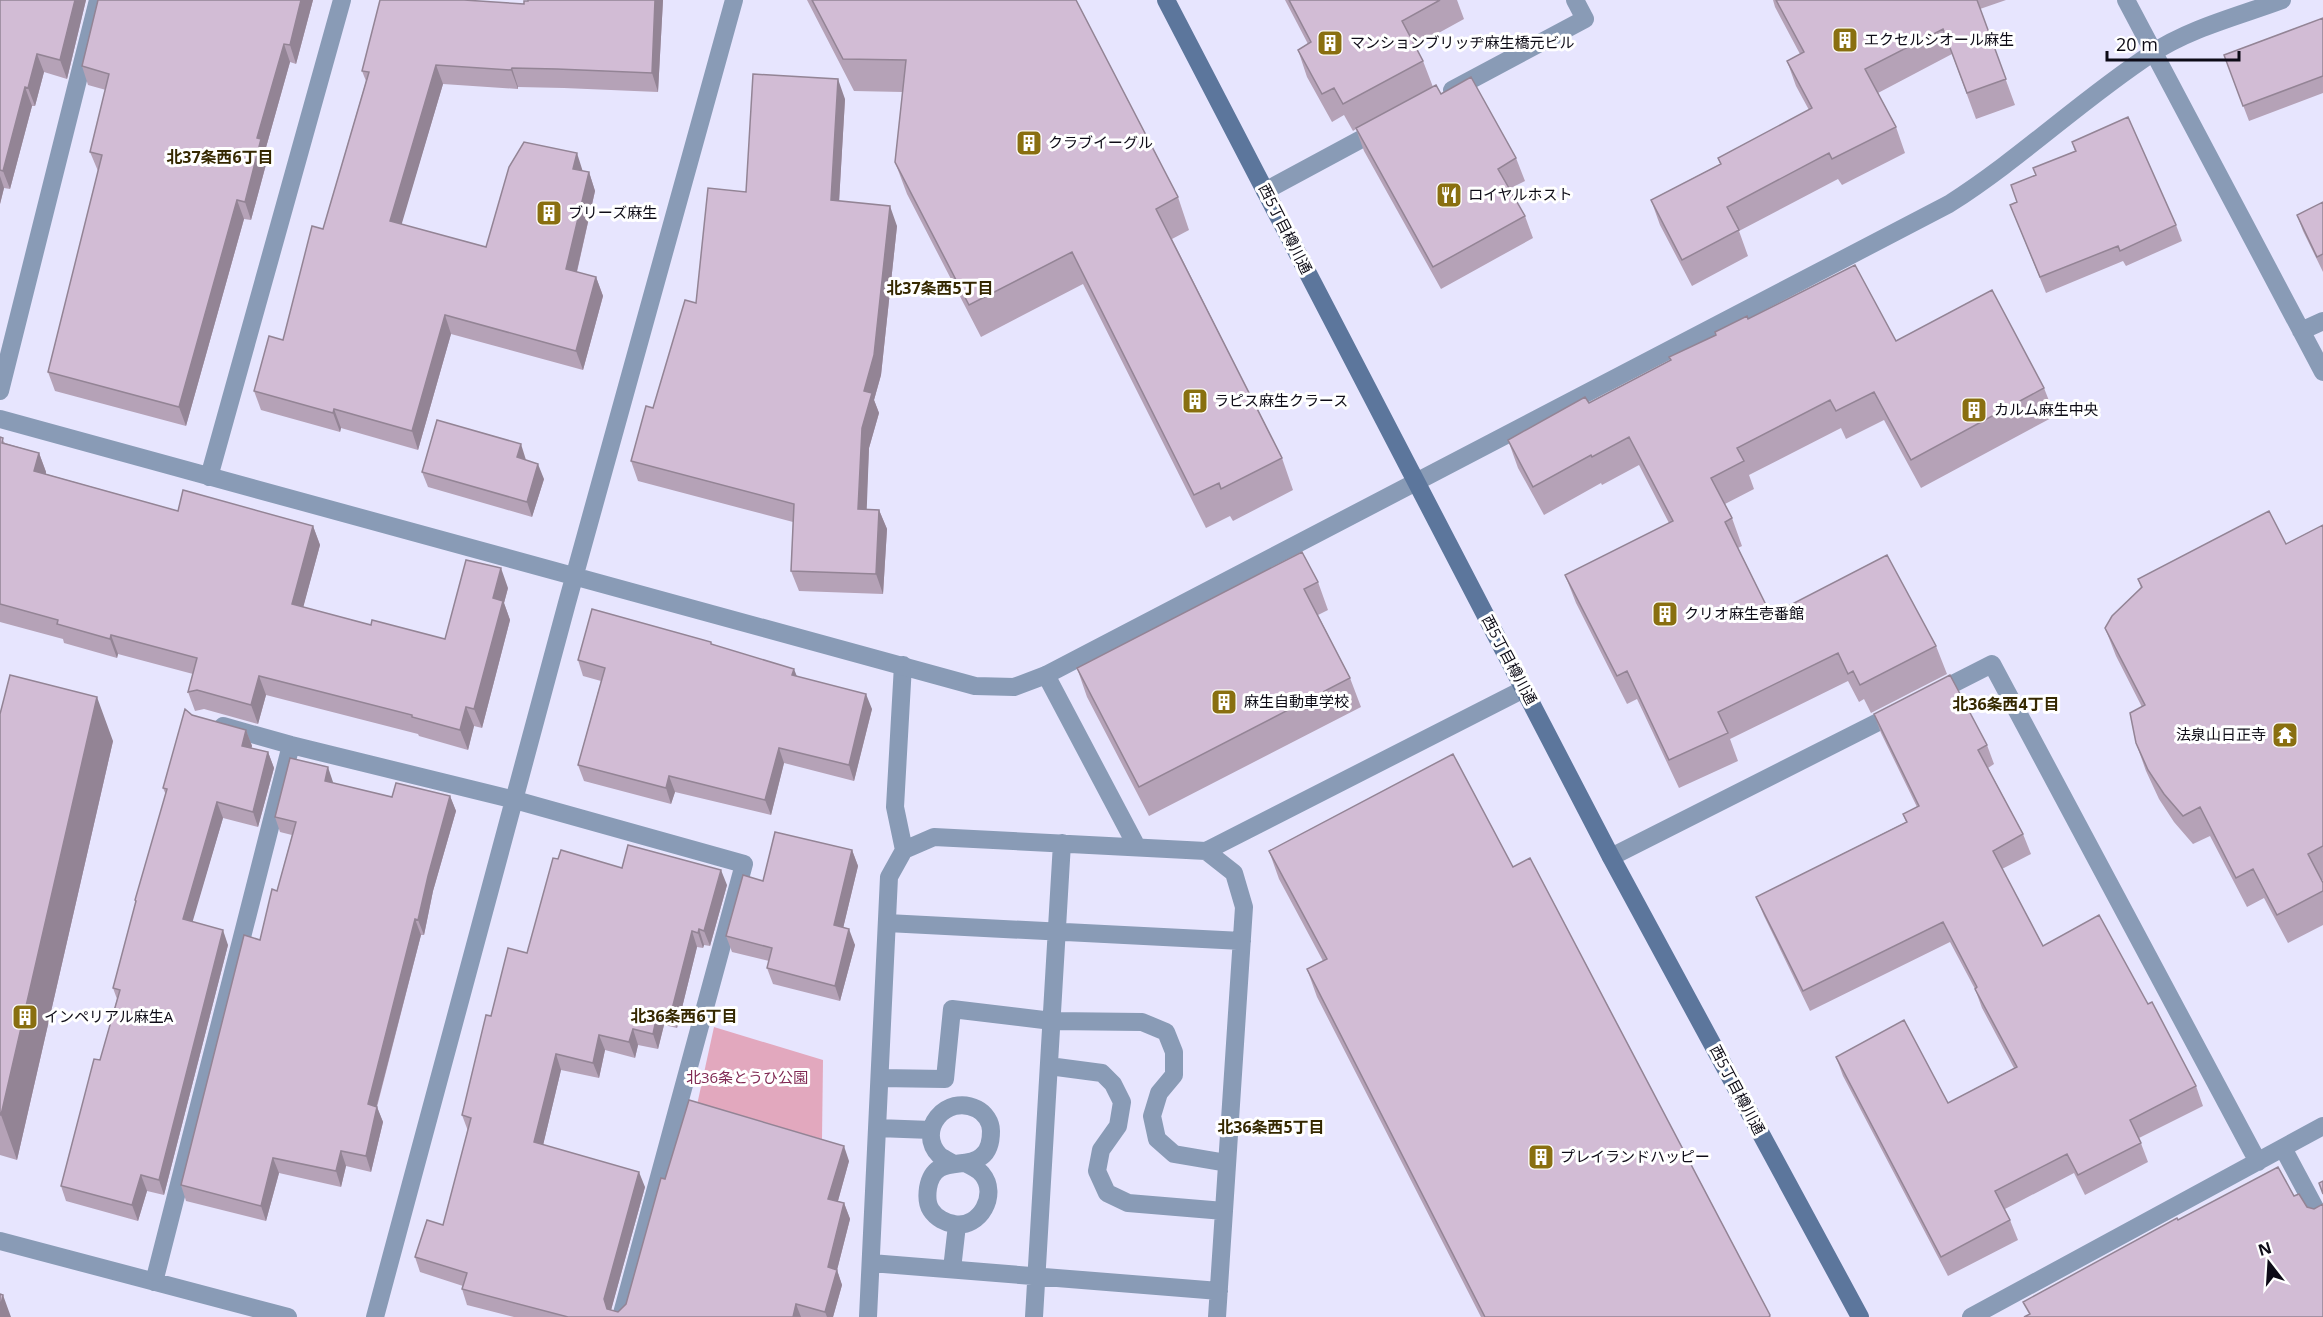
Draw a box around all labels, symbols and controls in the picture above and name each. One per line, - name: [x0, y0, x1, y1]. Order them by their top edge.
- scale bar: [2107, 24, 2239, 62]
- building icon: エクセルシオール麻生: [1830, 25, 1860, 55]
- building icon: マンションブリッヂ麻生橋元ビル: [1315, 28, 1345, 58]
- place label: エクセルシオール麻生: [1864, 29, 2014, 49]
- place label: マンションブリッヂ麻生橋元ビル: [1350, 32, 1575, 52]
- text: 20 m: [2116, 32, 2158, 56]
- building icon: クラブイーグル: [1014, 128, 1044, 158]
- place label: クラブイーグル: [1048, 132, 1153, 152]
- district label: 北37条西6丁目: [166, 146, 274, 168]
- street label: 西5丁目樽川通: [1255, 180, 1317, 277]
- restaurant icon: ロイヤルホスト: [1434, 180, 1464, 210]
- place label: ロイヤルホスト: [1468, 184, 1573, 204]
- building icon: ブリーズ麻生: [534, 198, 564, 228]
- place label: ブリーズ麻生: [568, 202, 657, 222]
- district label: 北37条西5丁目: [886, 277, 994, 299]
- building icon: ラピス麻生クラース: [1180, 386, 1210, 416]
- place label: ラピス麻生クラース: [1214, 390, 1348, 410]
- building icon: カルム麻生中央: [1959, 395, 1989, 425]
- place label: カルム麻生中央: [1994, 399, 2099, 419]
- building icon: クリオ麻生壱番館: [1650, 599, 1680, 629]
- place label: クリオ麻生壱番館: [1684, 603, 1804, 623]
- street label: 西5丁目樽川通: [1478, 611, 1542, 708]
- building icon: 麻生自動車学校: [1209, 687, 1239, 717]
- place label: 麻生自動車学校: [1244, 691, 1349, 711]
- district label: 北36条西4丁目: [1952, 693, 2060, 715]
- temple icon: 法泉山日正寺: [2270, 720, 2300, 750]
- place label: 法泉山日正寺: [2176, 724, 2266, 744]
- building icon: インペリアル麻生A: [10, 1002, 40, 1032]
- district label: 北36条西6丁目: [630, 1005, 738, 1027]
- place label: インペリアル麻生A: [44, 1006, 174, 1026]
- street label: 西5丁目樽川通: [1706, 1041, 1770, 1138]
- park label: 北36条とうひ公園: [686, 1067, 808, 1087]
- district label: 北36条西5丁目: [1217, 1116, 1325, 1138]
- building icon: プレイランドハッピー: [1526, 1142, 1556, 1172]
- place label: プレイランドハッピー: [1560, 1146, 1710, 1166]
- north arrow: [2239, 1233, 2299, 1293]
- text: N: [2255, 1236, 2274, 1261]

